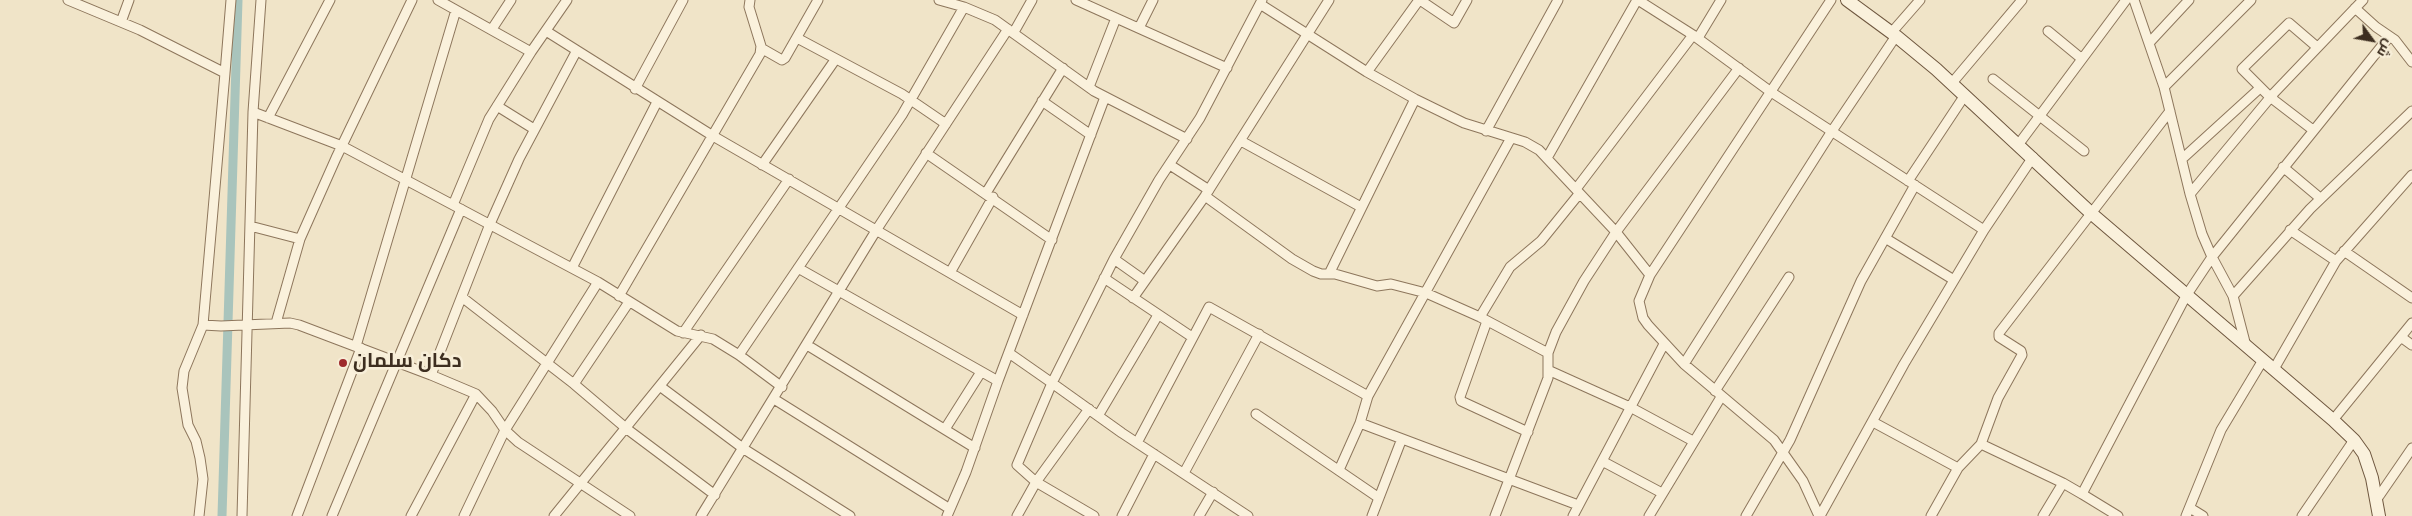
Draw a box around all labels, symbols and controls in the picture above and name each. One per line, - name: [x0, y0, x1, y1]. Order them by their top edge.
- north arrow: [2347, 15, 2397, 65]
- text: ش: [2371, 35, 2399, 61]
- place label: دكان سلمان: [353, 351, 462, 375]
- marker: دكان سلمان: [337, 357, 349, 369]

